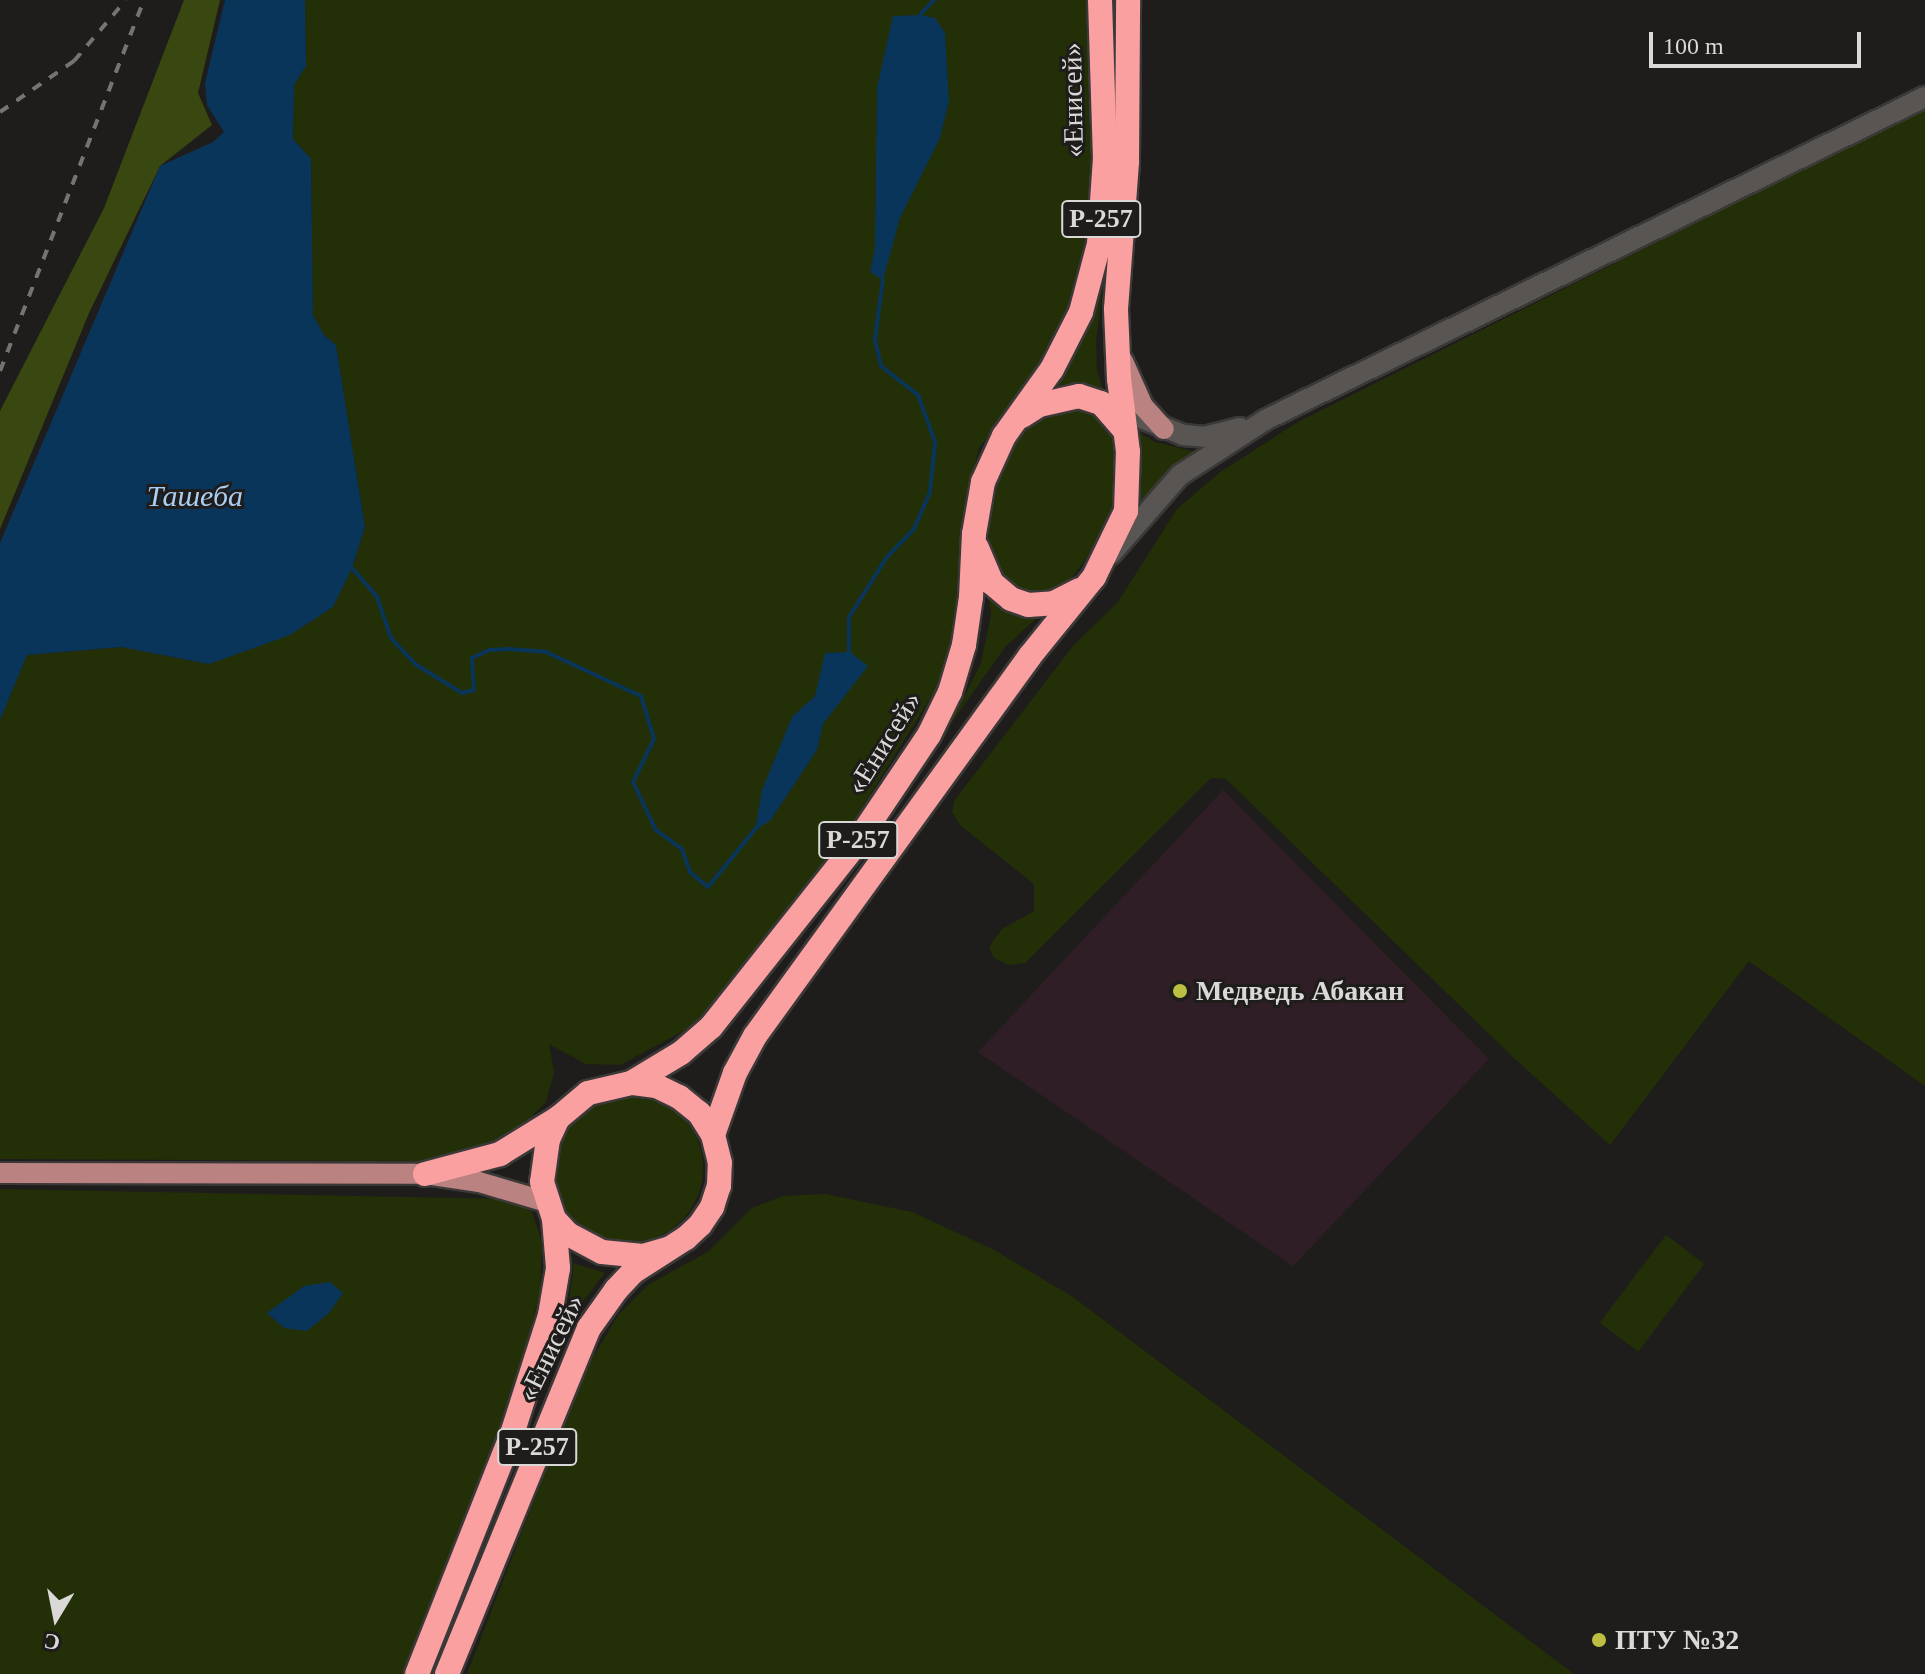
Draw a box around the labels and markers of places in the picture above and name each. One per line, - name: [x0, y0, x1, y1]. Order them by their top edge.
- place label: Медведь Абакан: [1196, 974, 1404, 1008]
- marker: Медведь Абакан: [1171, 982, 1189, 1000]
- place label: ПТУ №32: [1615, 1623, 1739, 1657]
- marker: ПТУ №32: [1590, 1631, 1608, 1649]

